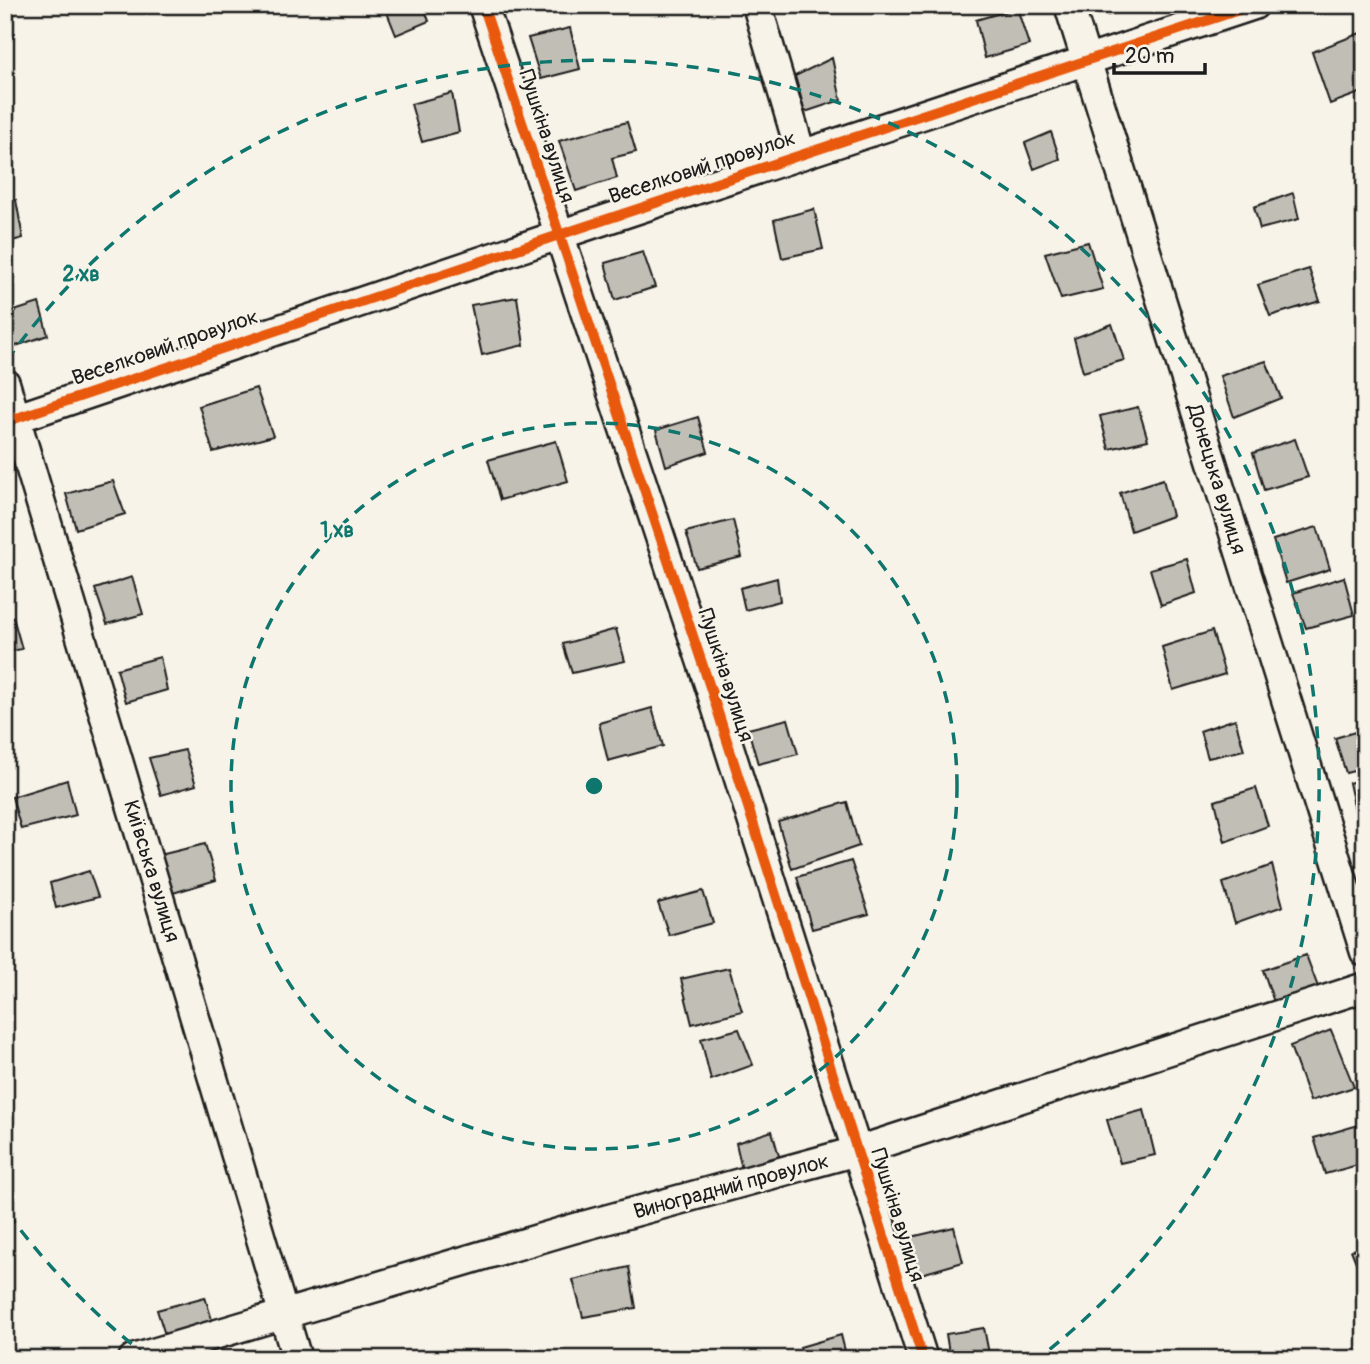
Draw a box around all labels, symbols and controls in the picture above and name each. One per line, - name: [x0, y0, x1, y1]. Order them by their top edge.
- scale bar: [1114, 32, 1206, 76]
- text: 20 m: [1125, 43, 1174, 70]
- street label: Пушкіна вулиця: [512, 66, 581, 206]
- street label: Веселковий провулок: [605, 124, 799, 210]
- text: 2 хв: [62, 261, 100, 288]
- street label: Веселковий провулок: [69, 303, 262, 392]
- street label: Донецька вулиця: [1181, 400, 1252, 557]
- text: 1 хв: [320, 517, 354, 544]
- street label: Пушкіна вулиця: [691, 605, 760, 745]
- centre of rings: [582, 774, 606, 798]
- street label: Київська вулиця: [117, 797, 186, 945]
- street label: Пушкіна вулиця: [864, 1145, 931, 1285]
- street label: Виноградний провулок: [630, 1147, 832, 1226]

